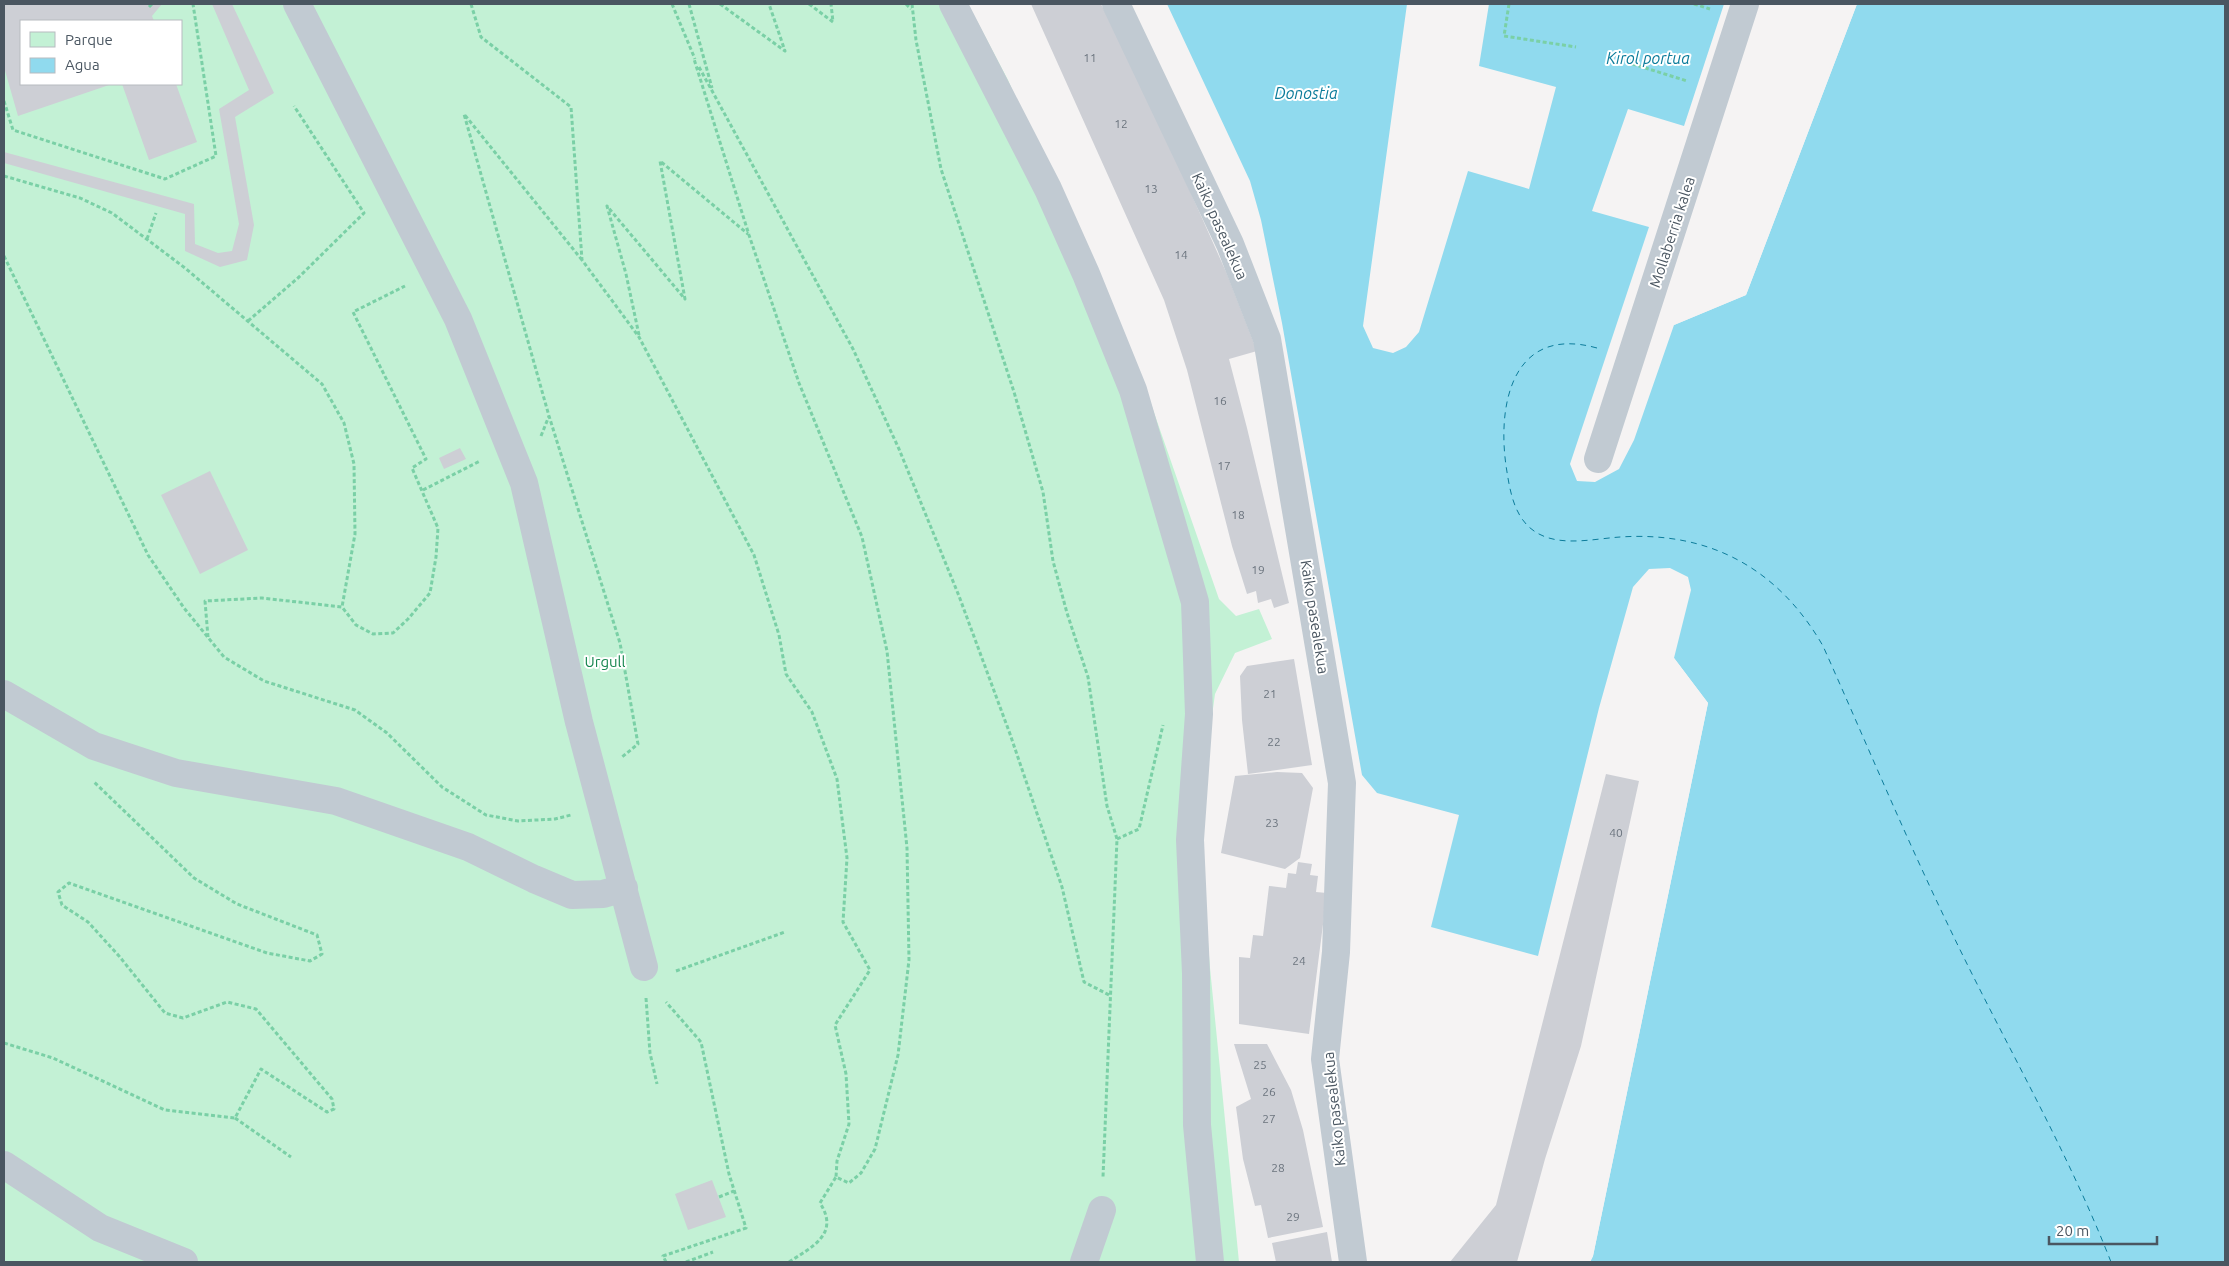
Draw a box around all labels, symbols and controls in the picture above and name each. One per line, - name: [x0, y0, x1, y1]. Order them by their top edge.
- legend: [20, 20, 182, 85]
- text: Parque: [65, 31, 113, 48]
- water label: Kirol portua: [1606, 49, 1690, 67]
- house number: 11: [1083, 51, 1097, 64]
- text: Agua: [65, 56, 100, 73]
- water label: Donostia: [1274, 84, 1338, 102]
- house number: 12: [1114, 117, 1128, 130]
- street label: Kaiko pasealekua: [1189, 170, 1251, 282]
- street label: Mollaberria kalea: [1646, 174, 1698, 290]
- house number: 13: [1144, 182, 1158, 195]
- house number: 14: [1174, 248, 1188, 261]
- house number: 16: [1213, 394, 1227, 407]
- house number: 17: [1217, 459, 1231, 472]
- house number: 18: [1231, 508, 1245, 521]
- street label: Kaiko pasealekua: [1298, 559, 1332, 675]
- house number: 19: [1251, 563, 1265, 576]
- park label: Urgull: [585, 653, 626, 670]
- house number: 21: [1263, 687, 1277, 700]
- house number: 22: [1267, 735, 1281, 748]
- house number: 23: [1265, 816, 1279, 829]
- house number: 40: [1609, 826, 1623, 839]
- house number: 24: [1292, 954, 1306, 967]
- street label: Kaiko pasealekua: [1320, 1051, 1348, 1167]
- house number: 25: [1253, 1058, 1267, 1071]
- house number: 26: [1262, 1085, 1276, 1098]
- house number: 27: [1262, 1112, 1276, 1125]
- house number: 28: [1271, 1161, 1285, 1174]
- house number: 29: [1286, 1210, 1300, 1223]
- scale bar: [2049, 1214, 2156, 1246]
- text: 20 m: [2056, 1222, 2089, 1239]

